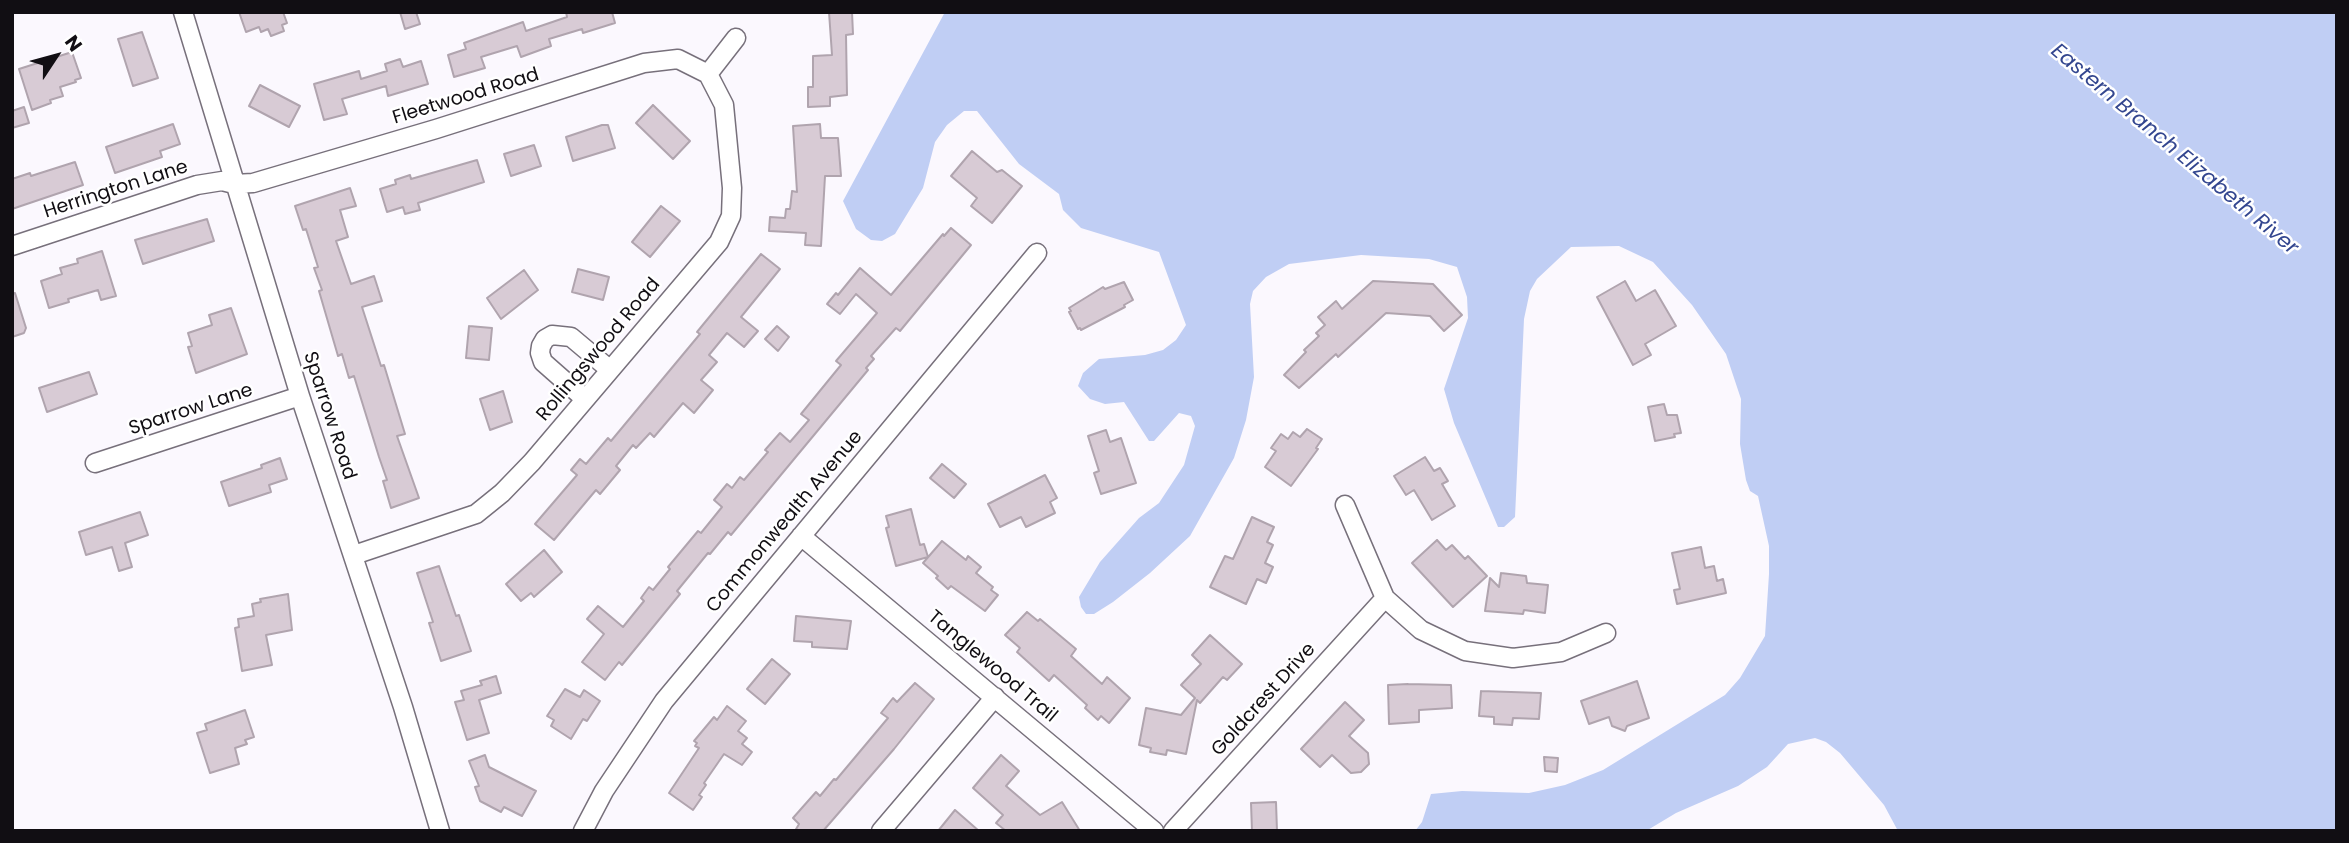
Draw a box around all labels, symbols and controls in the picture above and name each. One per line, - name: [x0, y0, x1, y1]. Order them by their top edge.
- north arrow: [21, 21, 91, 91]
- text: N: [58, 30, 89, 57]
- water label: Eastern Branch Elizabeth River: [2045, 39, 2303, 261]
- street label: Fleetwood Road: [390, 64, 542, 130]
- street label: Herrington Lane: [41, 156, 191, 224]
- street label: Rollingswood Road: [532, 274, 666, 426]
- street label: Sparrow Road: [298, 349, 360, 483]
- street label: Sparrow Lane: [126, 379, 256, 441]
- street label: Commonwealth Avenue: [702, 426, 868, 618]
- street label: Tanglewood Trail: [923, 606, 1061, 728]
- street label: Goldcrest Drive: [1207, 639, 1321, 761]

